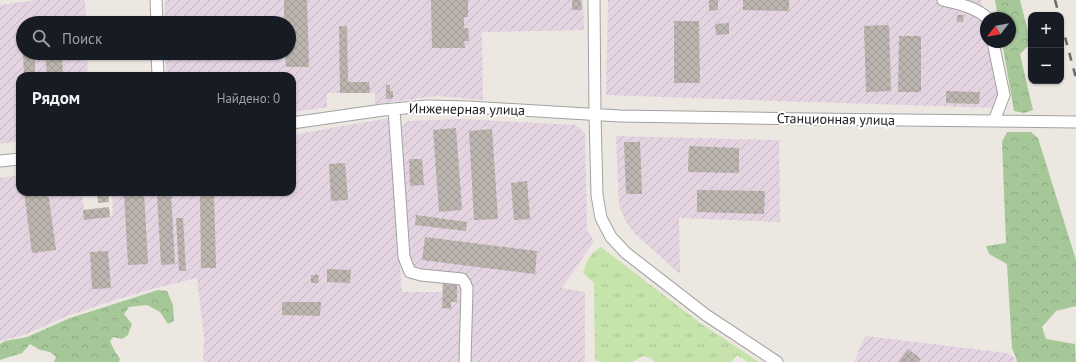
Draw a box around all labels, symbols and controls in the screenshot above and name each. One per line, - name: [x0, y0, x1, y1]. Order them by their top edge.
- north arrow: [980, 12, 1016, 48]
- map controls: [1028, 12, 1064, 84]
- button: +: [1028, 12, 1064, 48]
- search box: [16, 16, 296, 60]
- icon: search: [30, 27, 52, 49]
- text: Поиск: [62, 29, 102, 48]
- button: −: [1028, 48, 1064, 84]
- text: Рядом: [32, 87, 80, 109]
- text: Найдено: 0: [217, 90, 280, 107]
- street label: Инженерная улица: [409, 99, 525, 119]
- street label: Станционная улица: [777, 109, 895, 129]

